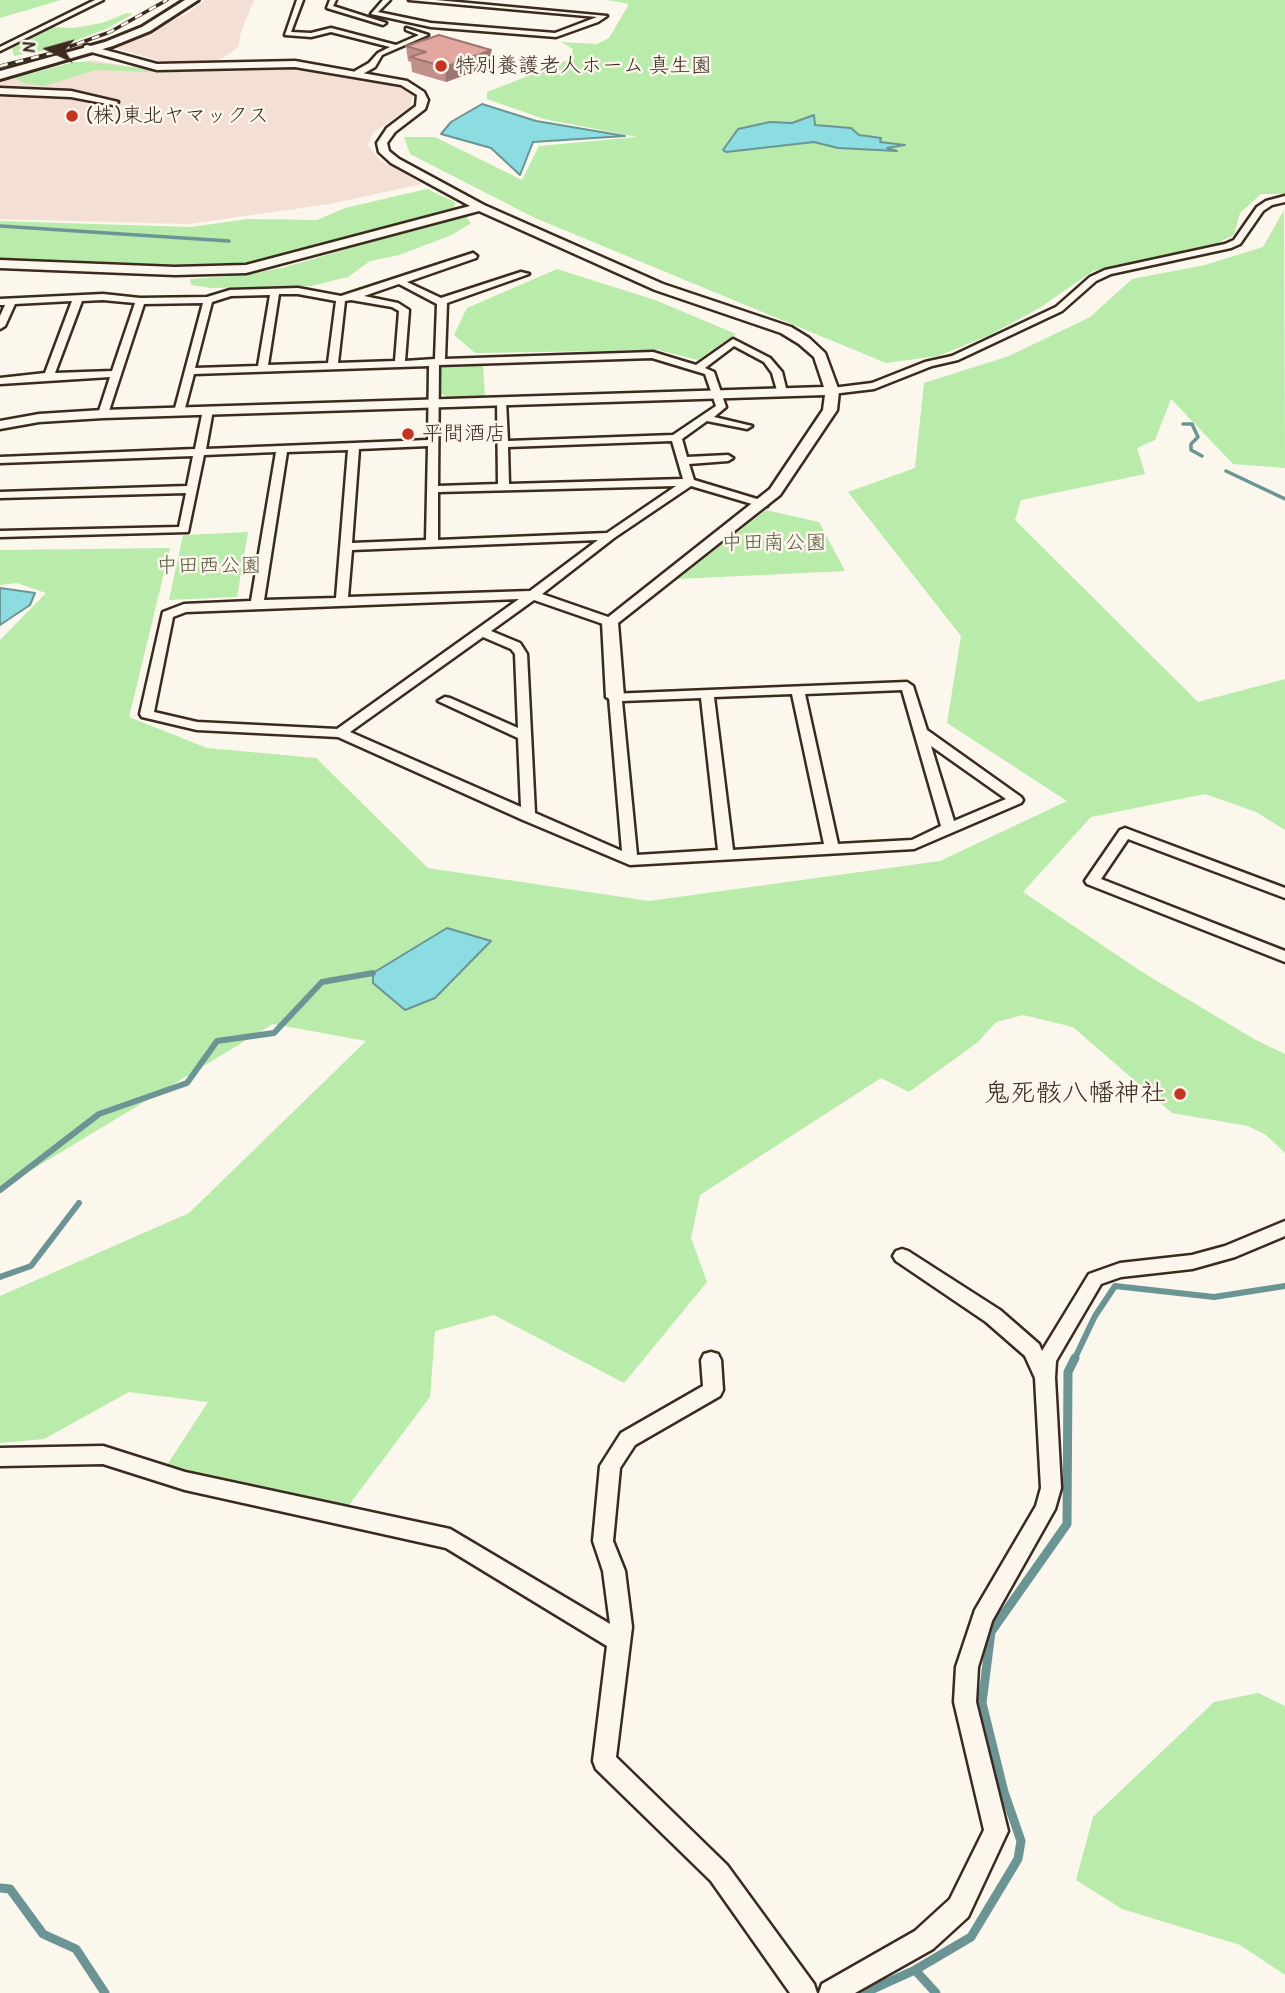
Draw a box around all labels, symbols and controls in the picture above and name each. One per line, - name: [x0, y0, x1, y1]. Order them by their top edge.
- north arrow: [14, 14, 84, 84]
- text: N: [15, 41, 41, 53]
- place label: 特別養護老人ホーム 真生園: [455, 53, 712, 79]
- marker: 特別養護老人ホーム 真生園: [433, 58, 449, 74]
- place label: (株)東北ヤマックス: [86, 103, 269, 129]
- marker: (株)東北ヤマックス: [64, 108, 80, 124]
- place label: 平間酒店: [422, 421, 506, 447]
- marker: 平間酒店: [400, 426, 416, 442]
- park label: 中田南公園: [722, 530, 826, 556]
- park label: 中田西公園: [157, 553, 261, 579]
- place label: 鬼死骸八幡神社: [984, 1078, 1166, 1110]
- marker: 鬼死骸八幡神社: [1172, 1086, 1188, 1102]

